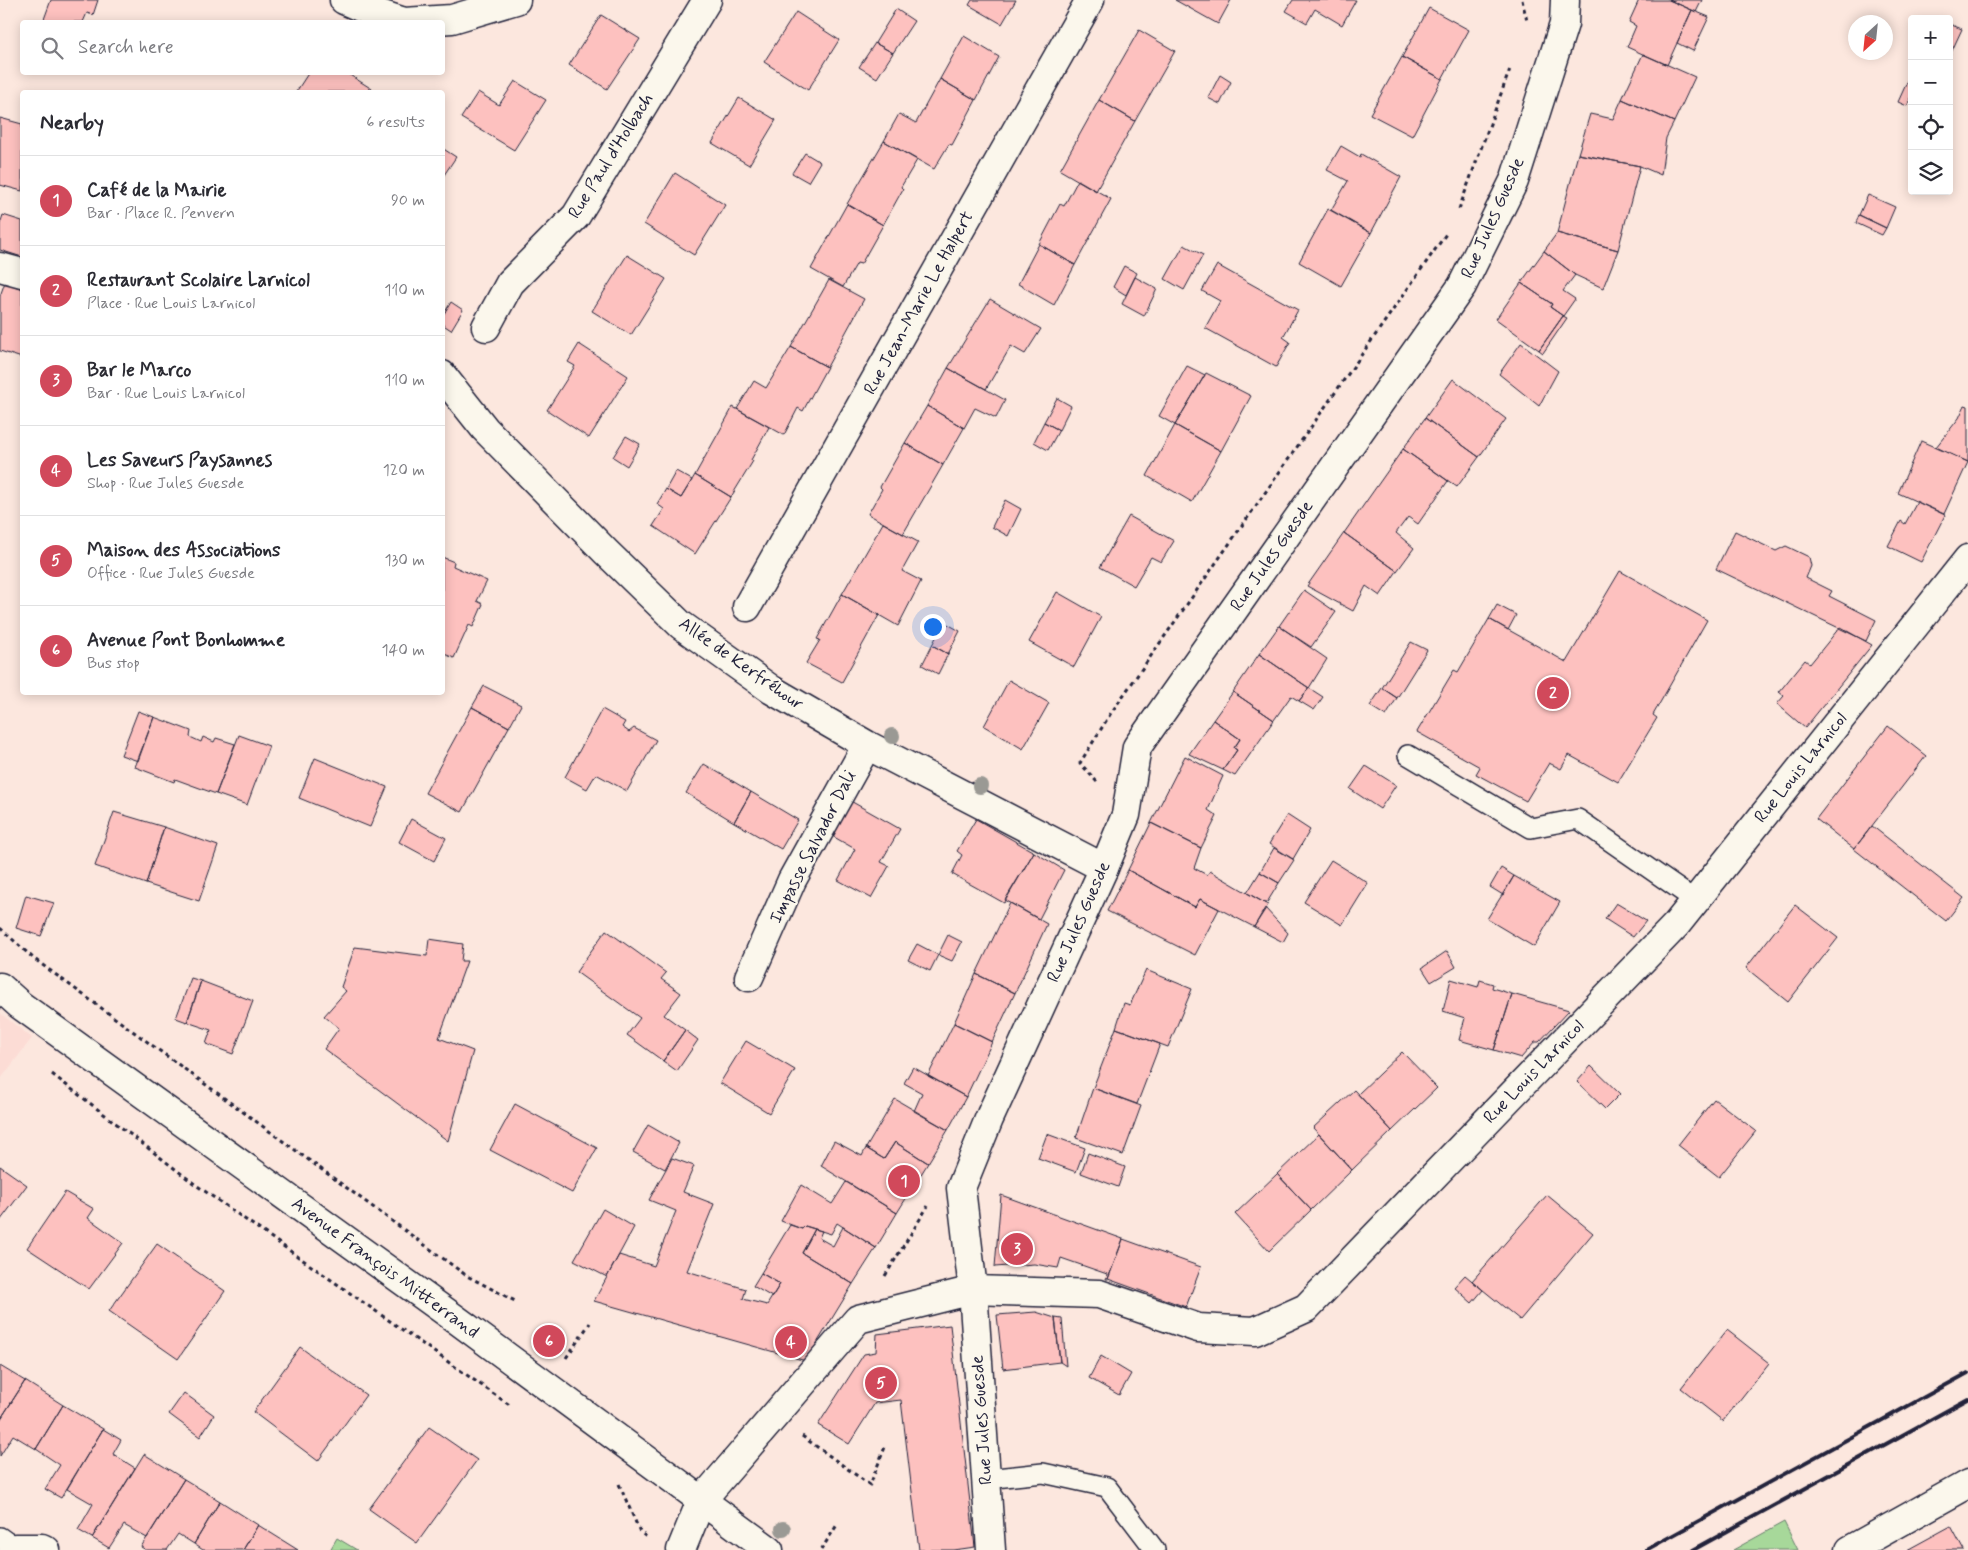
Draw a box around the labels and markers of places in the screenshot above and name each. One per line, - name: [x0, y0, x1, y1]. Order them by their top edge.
- pin: 2: [1537, 674, 1569, 712]
- pin: 1: [888, 1162, 920, 1200]
- pin: 3: [1001, 1230, 1033, 1268]
- pin: 6: [533, 1322, 565, 1360]
- pin: 4: [775, 1323, 807, 1361]
- pin: 5: [865, 1364, 897, 1402]

